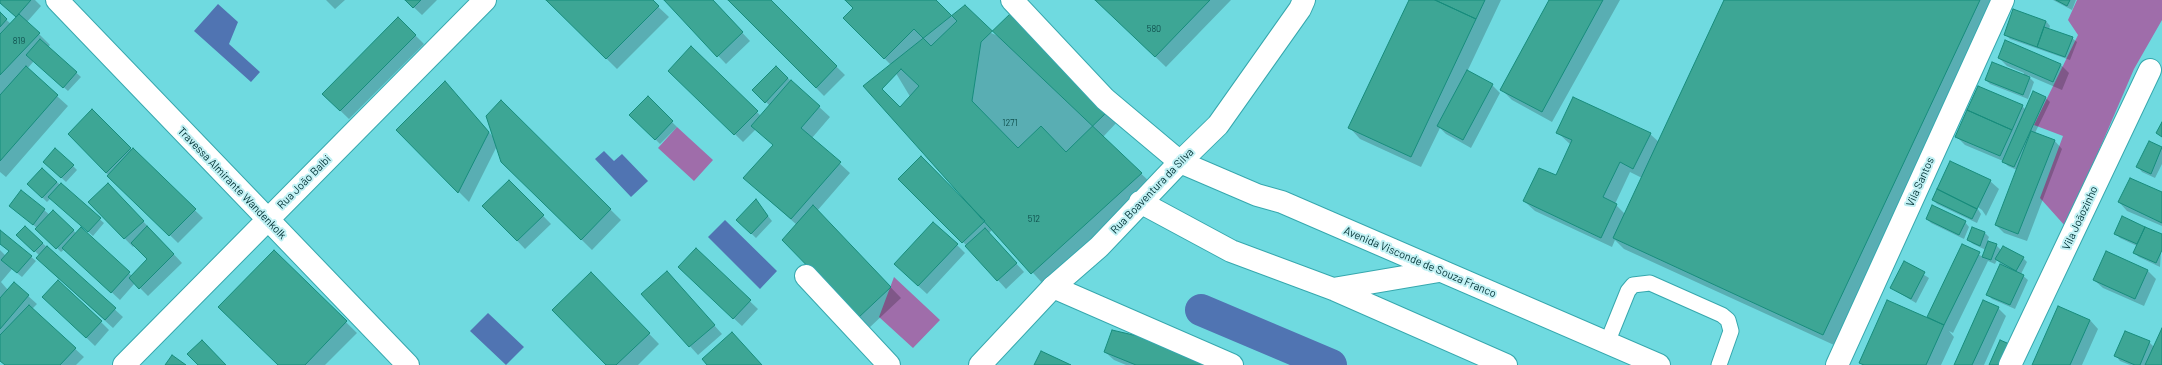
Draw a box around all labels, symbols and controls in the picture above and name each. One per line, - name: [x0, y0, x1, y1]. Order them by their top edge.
- house number: 580: [1147, 24, 1161, 34]
- house number: 819: [13, 36, 25, 46]
- house number: 1271: [1002, 118, 1018, 128]
- street label: Travessa Almirante Wandenkolk: [175, 124, 289, 242]
- street label: Rua Boaventura da Silva: [1108, 146, 1196, 236]
- street label: Rua João Balbi: [274, 152, 334, 212]
- street label: Vila Santos: [1903, 155, 1937, 209]
- street label: Vila Joãozinho: [2059, 184, 2101, 252]
- house number: 512: [1028, 214, 1040, 224]
- street label: Avenida Visconde de Souza Franco: [1342, 224, 1498, 300]

